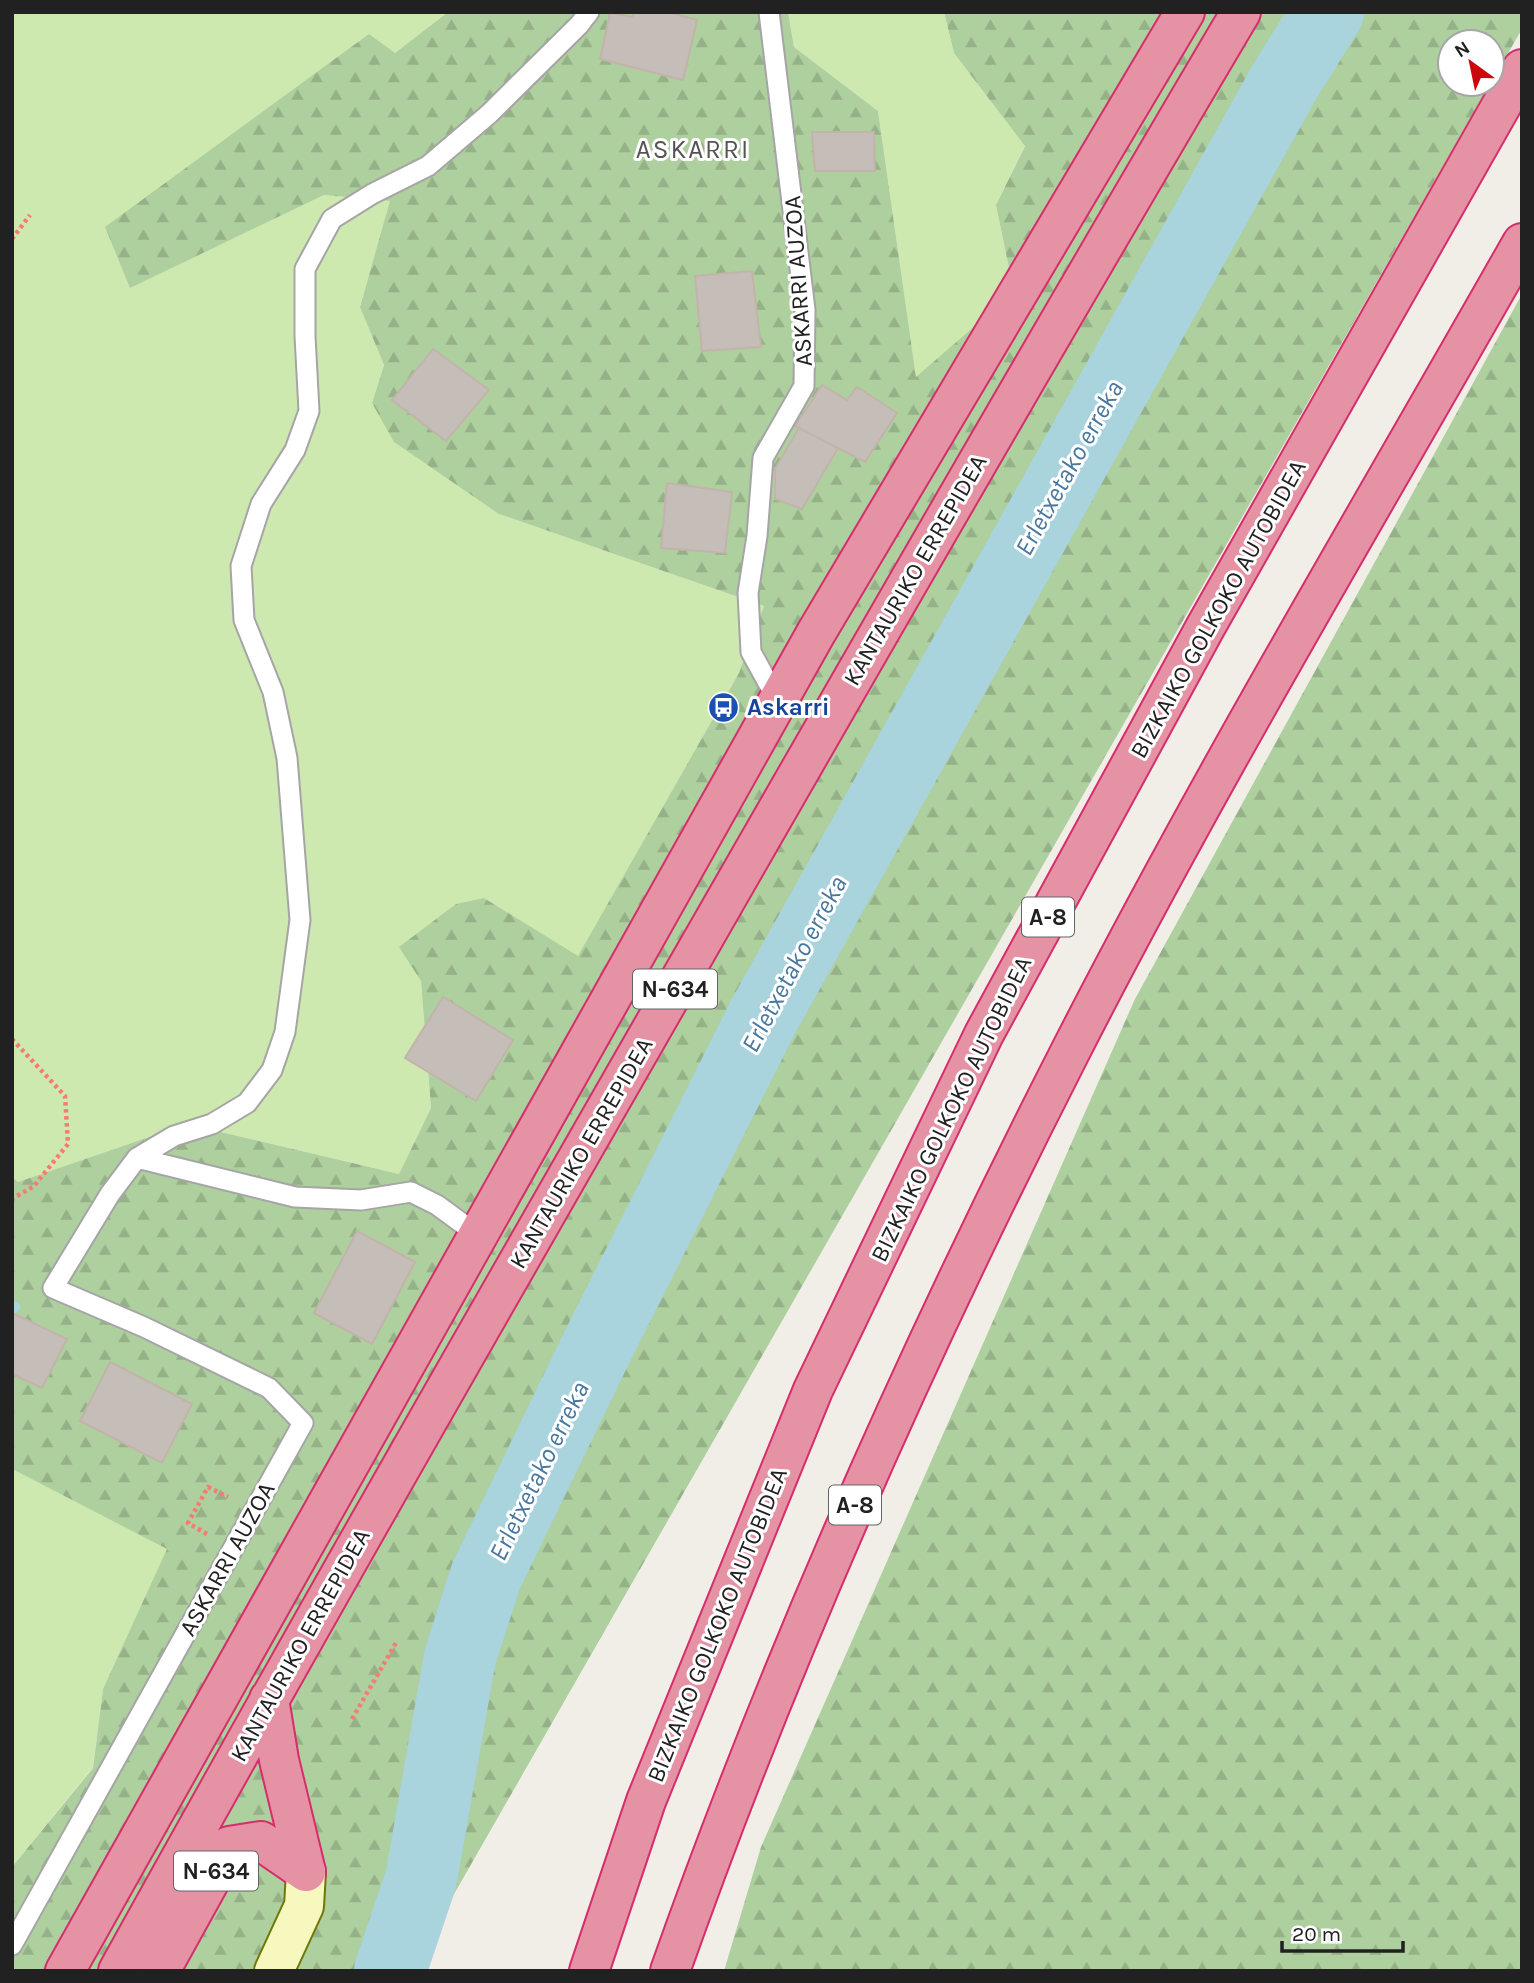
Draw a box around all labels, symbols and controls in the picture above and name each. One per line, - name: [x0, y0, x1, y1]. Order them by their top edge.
- north arrow: [1436, 28, 1506, 98]
- text: N: [1451, 37, 1474, 63]
- district label: ASKARRI: [636, 134, 750, 165]
- street label: ASKARRI AUZOA: [778, 194, 818, 367]
- water label: Erletxetako erreka: [1008, 375, 1130, 561]
- street label: KANTAURIKO ERREPIDEA: [837, 449, 993, 690]
- street label: BIZKAIKO GOLKOKO AUTOBIDEA: [1124, 455, 1312, 763]
- bus stop icon: Askarri: [707, 690, 741, 724]
- place label: Askarri: [747, 693, 830, 721]
- water label: Erletxetako erreka: [735, 871, 853, 1057]
- road number: A-8: [1022, 898, 1074, 936]
- street label: BIZKAIKO GOLKOKO AUTOBIDEA: [865, 951, 1037, 1266]
- road number: N-634: [633, 970, 717, 1008]
- street label: KANTAURIKO ERREPIDEA: [503, 1032, 659, 1273]
- water label: Erletxetako erreka: [482, 1377, 596, 1565]
- street label: BIZKAIKO GOLKOKO AUTOBIDEA: [641, 1464, 793, 1786]
- street label: ASKARRI AUZOA: [173, 1477, 281, 1641]
- road number: A-8: [829, 1486, 881, 1524]
- street label: KANTAURIKO ERREPIDEA: [224, 1523, 376, 1766]
- road number: N-634: [174, 1852, 258, 1890]
- scale bar: [1282, 1910, 1403, 1954]
- text: 20 m: [1292, 1922, 1341, 1946]

